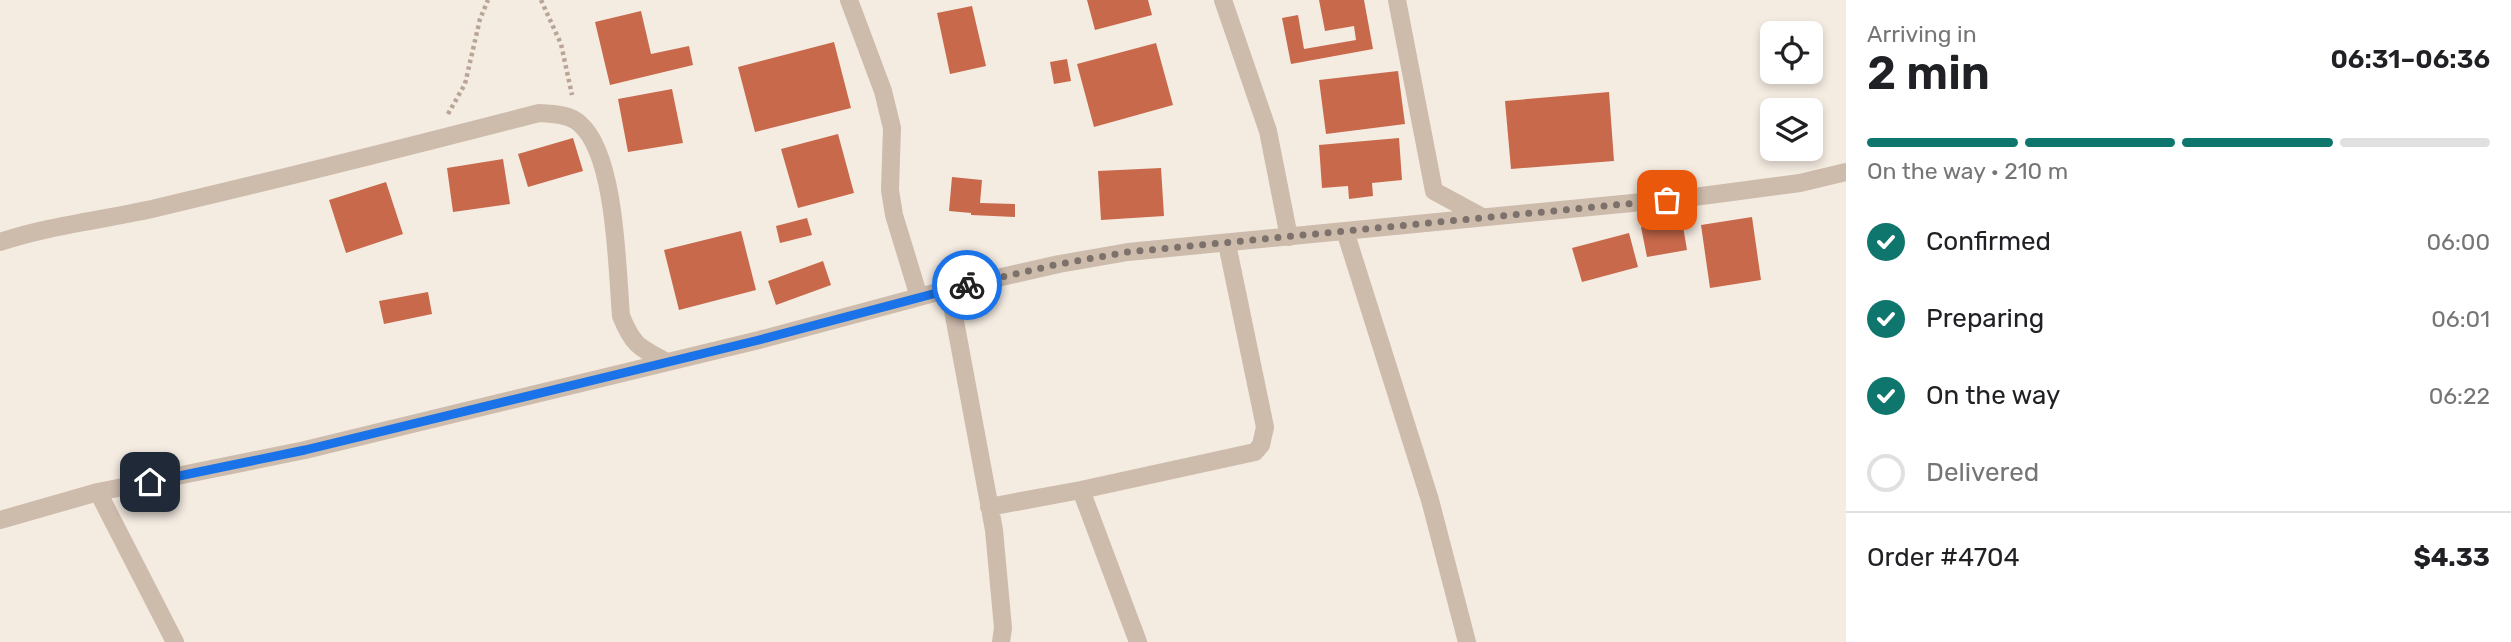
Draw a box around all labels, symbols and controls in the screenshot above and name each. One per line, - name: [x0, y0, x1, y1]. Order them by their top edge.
- text: Arriving in: [1867, 20, 1977, 48]
- map controls: [1760, 21, 1823, 161]
- button: locate: [1760, 21, 1823, 84]
- text: 06:31–06:36: [2330, 44, 2490, 75]
- text: 2 min: [1867, 46, 1990, 101]
- button: layers: [1760, 98, 1823, 161]
- text: On the way · 210 m: [1867, 157, 2068, 185]
- pin: [1637, 170, 1697, 230]
- icon: bag: [1648, 181, 1686, 219]
- icon: check: [1867, 223, 1905, 261]
- text: Confirmed: [1926, 226, 2051, 257]
- text: 06:00: [2426, 228, 2490, 256]
- courier: [932, 250, 1002, 320]
- icon: bike: [948, 266, 986, 304]
- icon: check: [1867, 300, 1905, 338]
- text: Preparing: [1926, 303, 2044, 334]
- text: 06:01: [2431, 305, 2490, 333]
- icon: check: [1867, 377, 1905, 415]
- text: On the way: [1926, 380, 2060, 411]
- text: 06:22: [2429, 382, 2490, 410]
- pin: [120, 452, 180, 512]
- text: Delivered: [1926, 457, 2039, 488]
- icon: home: [131, 463, 169, 501]
- text: Order #4704: [1867, 542, 2020, 573]
- text: $4.33: [2413, 542, 2490, 573]

